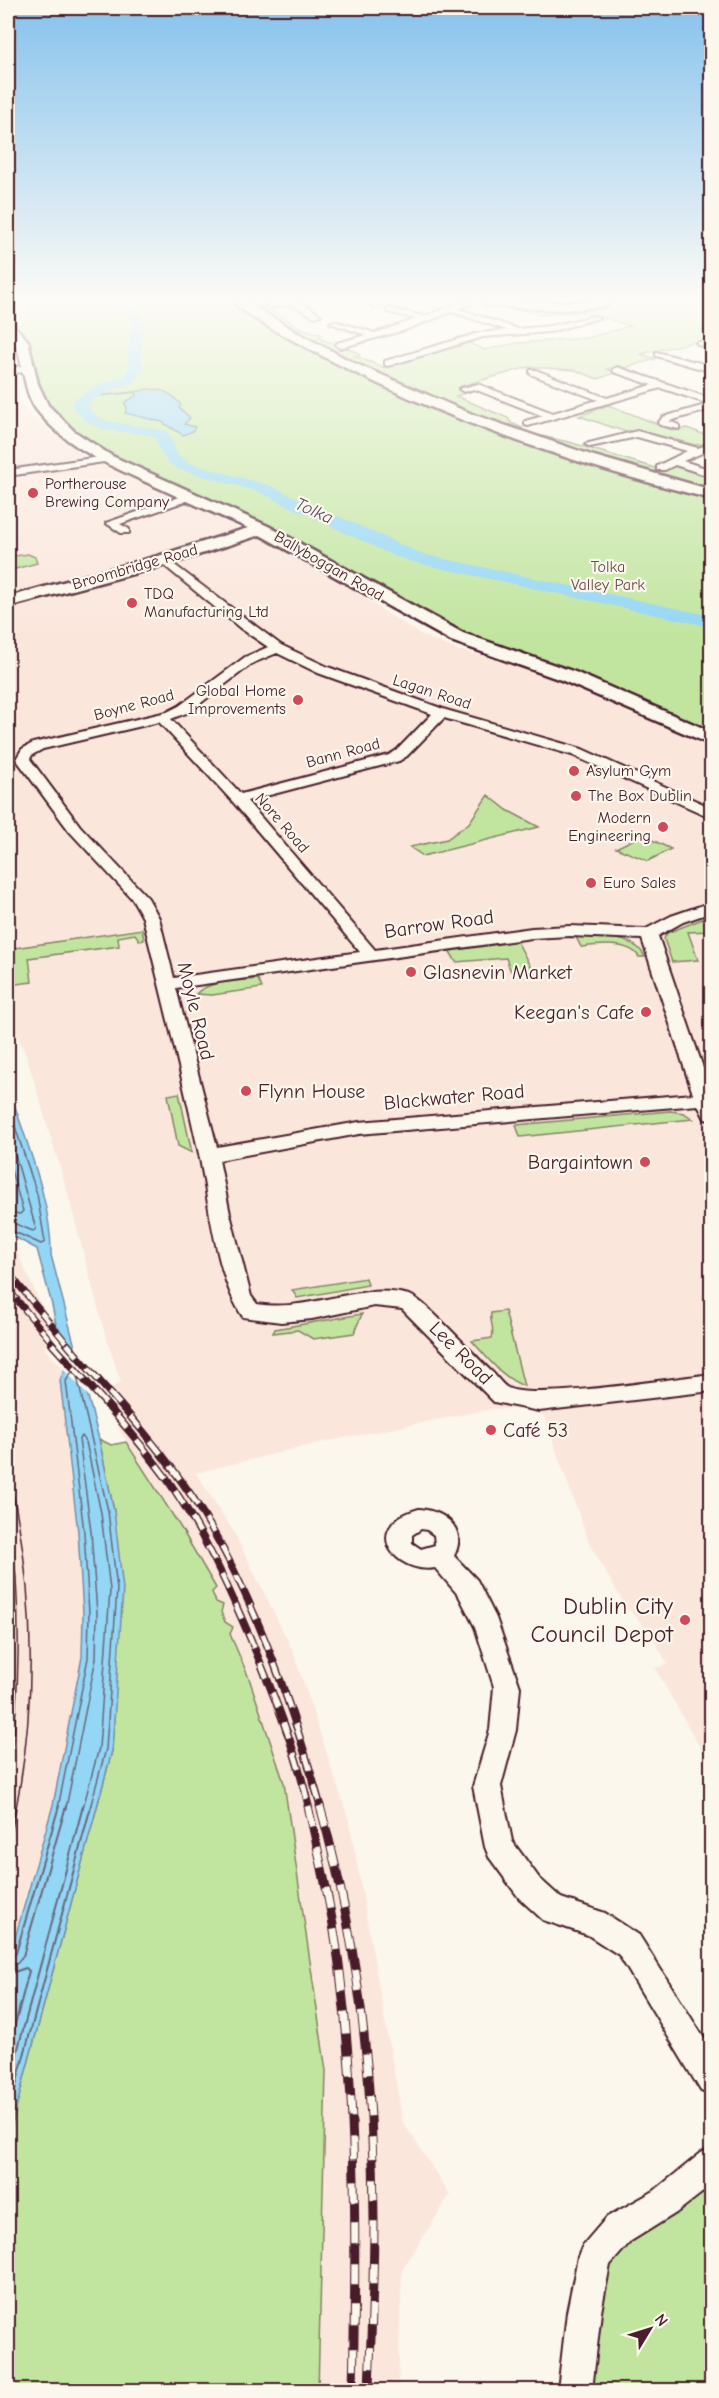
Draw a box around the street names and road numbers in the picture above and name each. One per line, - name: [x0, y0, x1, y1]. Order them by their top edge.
- street label: Ballyboggan Road: [271, 527, 387, 605]
- street label: Broombridge Road: [70, 540, 200, 594]
- street label: Lagan Road: [390, 671, 474, 713]
- street label: Boyne Road: [92, 686, 176, 724]
- street label: Bann Road: [304, 735, 382, 771]
- street label: Nore Road: [251, 790, 313, 856]
- street label: Barrow Road: [383, 905, 495, 943]
- street label: Moyle Road: [173, 959, 219, 1063]
- street label: Blackwater Road: [383, 1079, 525, 1115]
- street label: Lee Road: [425, 1317, 497, 1389]

